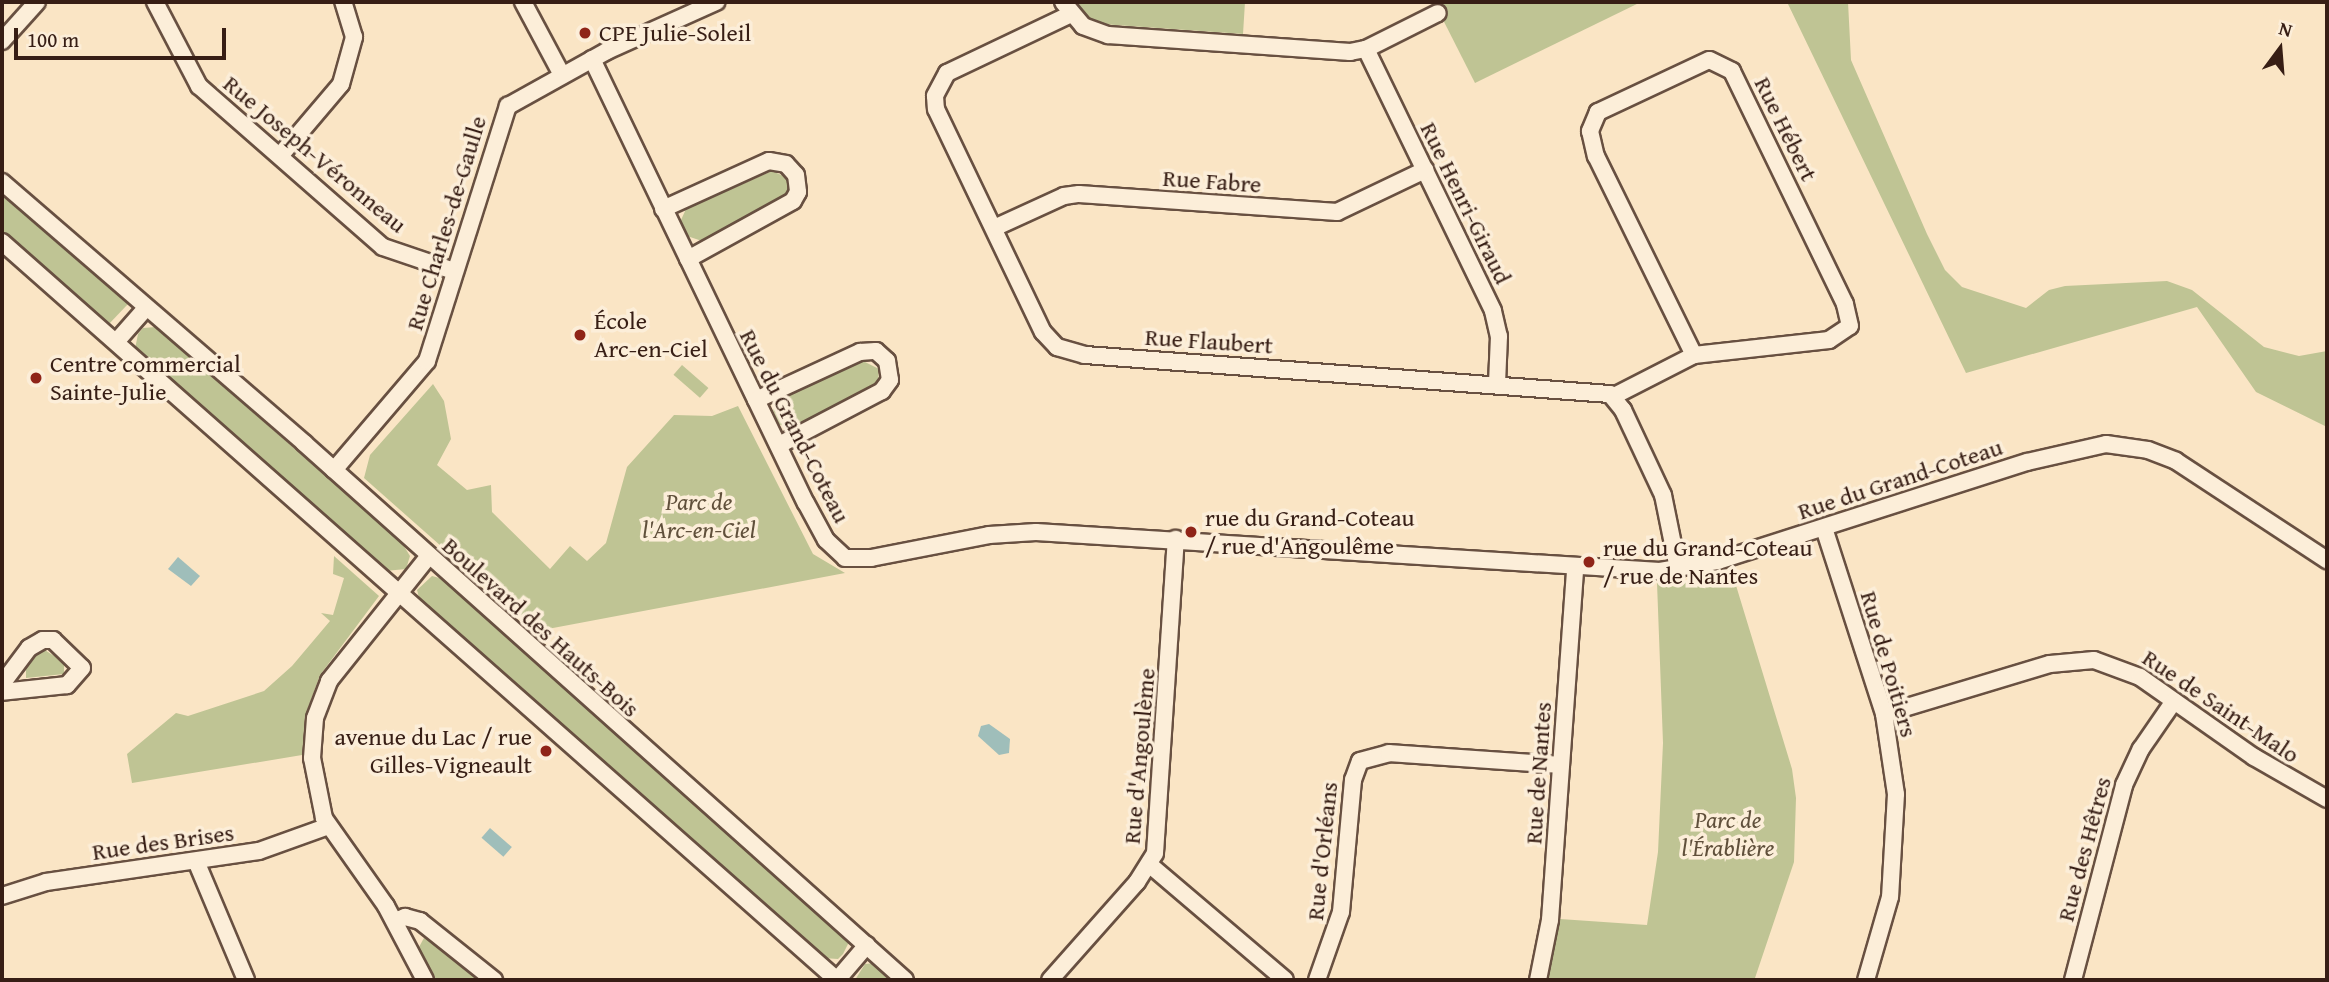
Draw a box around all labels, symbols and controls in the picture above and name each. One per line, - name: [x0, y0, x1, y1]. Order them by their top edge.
- scale bar: [18, 14, 229, 58]
- north arrow: [2245, 14, 2315, 84]
- text: N: [2276, 14, 2296, 44]
- place label: CPE Julie-Soleil: [599, 19, 751, 47]
- text: 100 m: [27, 24, 79, 55]
- marker: CPE Julie-Soleil: [577, 25, 593, 41]
- street label: Rue Joseph-Véronneau: [218, 69, 412, 239]
- street label: Rue Hébert: [1748, 72, 1824, 186]
- street label: Rue Charles-de-Gaulle: [400, 112, 492, 334]
- street label: Rue Henri-Giraud: [1414, 117, 1518, 289]
- street label: Rue Fabre: [1162, 163, 1262, 199]
- place label: École Arc-en-Ciel: [594, 307, 708, 363]
- street label: Rue Flaubert: [1144, 322, 1274, 360]
- street label: Rue du Grand-Coteau: [734, 324, 856, 528]
- marker: École Arc-en-Ciel: [572, 327, 588, 343]
- place label: Centre commercial Sainte-Julie: [50, 350, 241, 406]
- marker: Centre commercial Sainte-Julie: [28, 370, 44, 386]
- street label: Rue du Grand-Coteau: [1794, 432, 2006, 526]
- park label: Parc de l'Arc-en-Ciel: [642, 488, 756, 544]
- place label: rue du Grand-Coteau / rue d'Angoulême: [1205, 504, 1415, 560]
- marker: rue du Grand-Coteau / rue d'Angoulême: [1183, 524, 1199, 540]
- street label: Boulevard des Hauts-Bois: [437, 531, 645, 723]
- place label: rue du Grand-Coteau / rue de Nantes: [1603, 534, 1813, 590]
- marker: rue du Grand-Coteau / rue de Nantes: [1581, 554, 1597, 570]
- street label: Rue de Poitiers: [1854, 588, 1924, 740]
- street label: Rue de Saint-Malo: [2137, 643, 2305, 769]
- street label: Rue d'Angoulème: [1117, 667, 1161, 845]
- street label: Rue de Nantes: [1519, 701, 1557, 845]
- place label: avenue du Lac / rue Gilles-Vigneault: [335, 723, 532, 779]
- marker: avenue du Lac / rue Gilles-Vigneault: [538, 743, 554, 759]
- street label: Rue des Hêtres: [2051, 774, 2117, 924]
- street label: Rue d'Orléans: [1300, 780, 1344, 922]
- park label: Parc de l'Érablière: [1682, 806, 1774, 862]
- street label: Rue des Brises: [90, 818, 236, 866]

